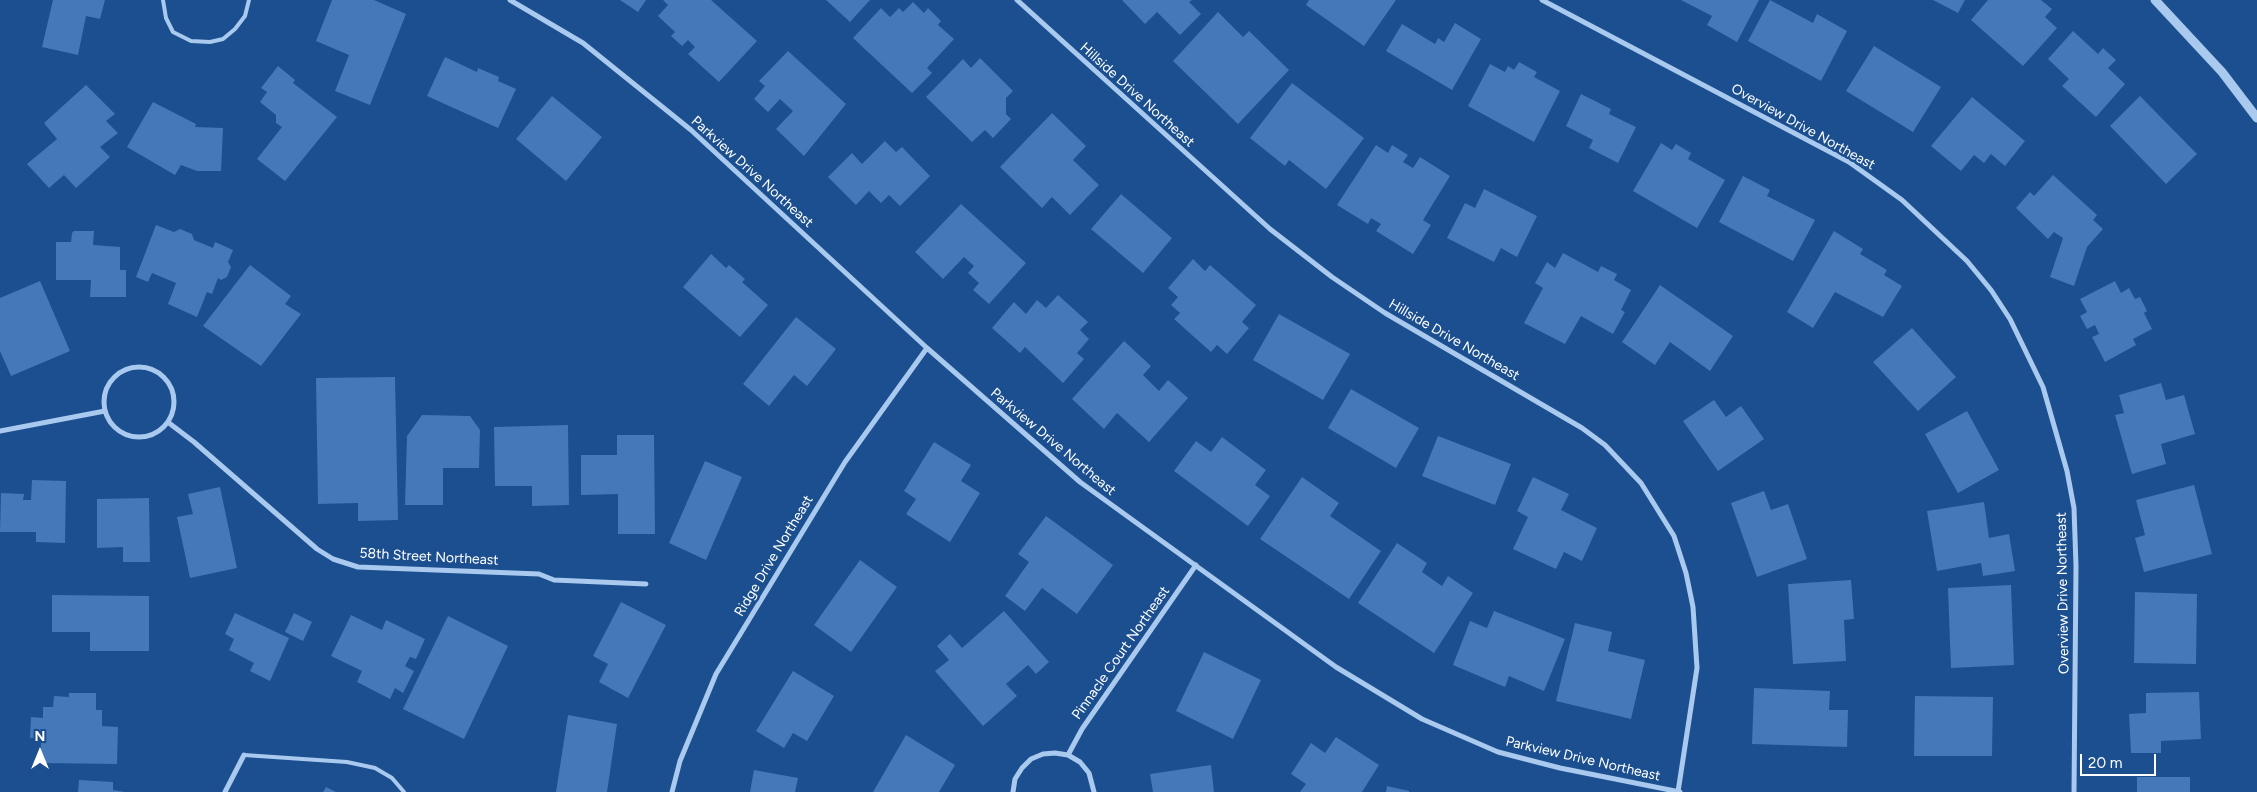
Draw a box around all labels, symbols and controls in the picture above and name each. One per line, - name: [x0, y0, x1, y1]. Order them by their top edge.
- street label: Hillside Drive Northeast: [1076, 39, 1198, 151]
- street label: Overview Drive Northeast: [1728, 80, 1878, 174]
- street label: Parkview Drive Northeast: [688, 113, 816, 231]
- street label: Hillside Drive Northeast: [1386, 296, 1522, 384]
- street label: Parkview Drive Northeast: [987, 385, 1119, 499]
- street label: Ridge Drive Northeast: [731, 492, 817, 620]
- street label: Overview Drive Northeast: [2053, 512, 2073, 674]
- street label: 58th Street Northeast: [359, 545, 499, 569]
- street label: Pinnacle Court Northeast: [1069, 583, 1173, 723]
- north arrow: [15, 727, 65, 777]
- text: N: [35, 728, 45, 745]
- street label: Parkview Drive Northeast: [1504, 733, 1662, 785]
- scale bar: [2082, 744, 2158, 776]
- text: 20 m: [2088, 754, 2122, 772]

